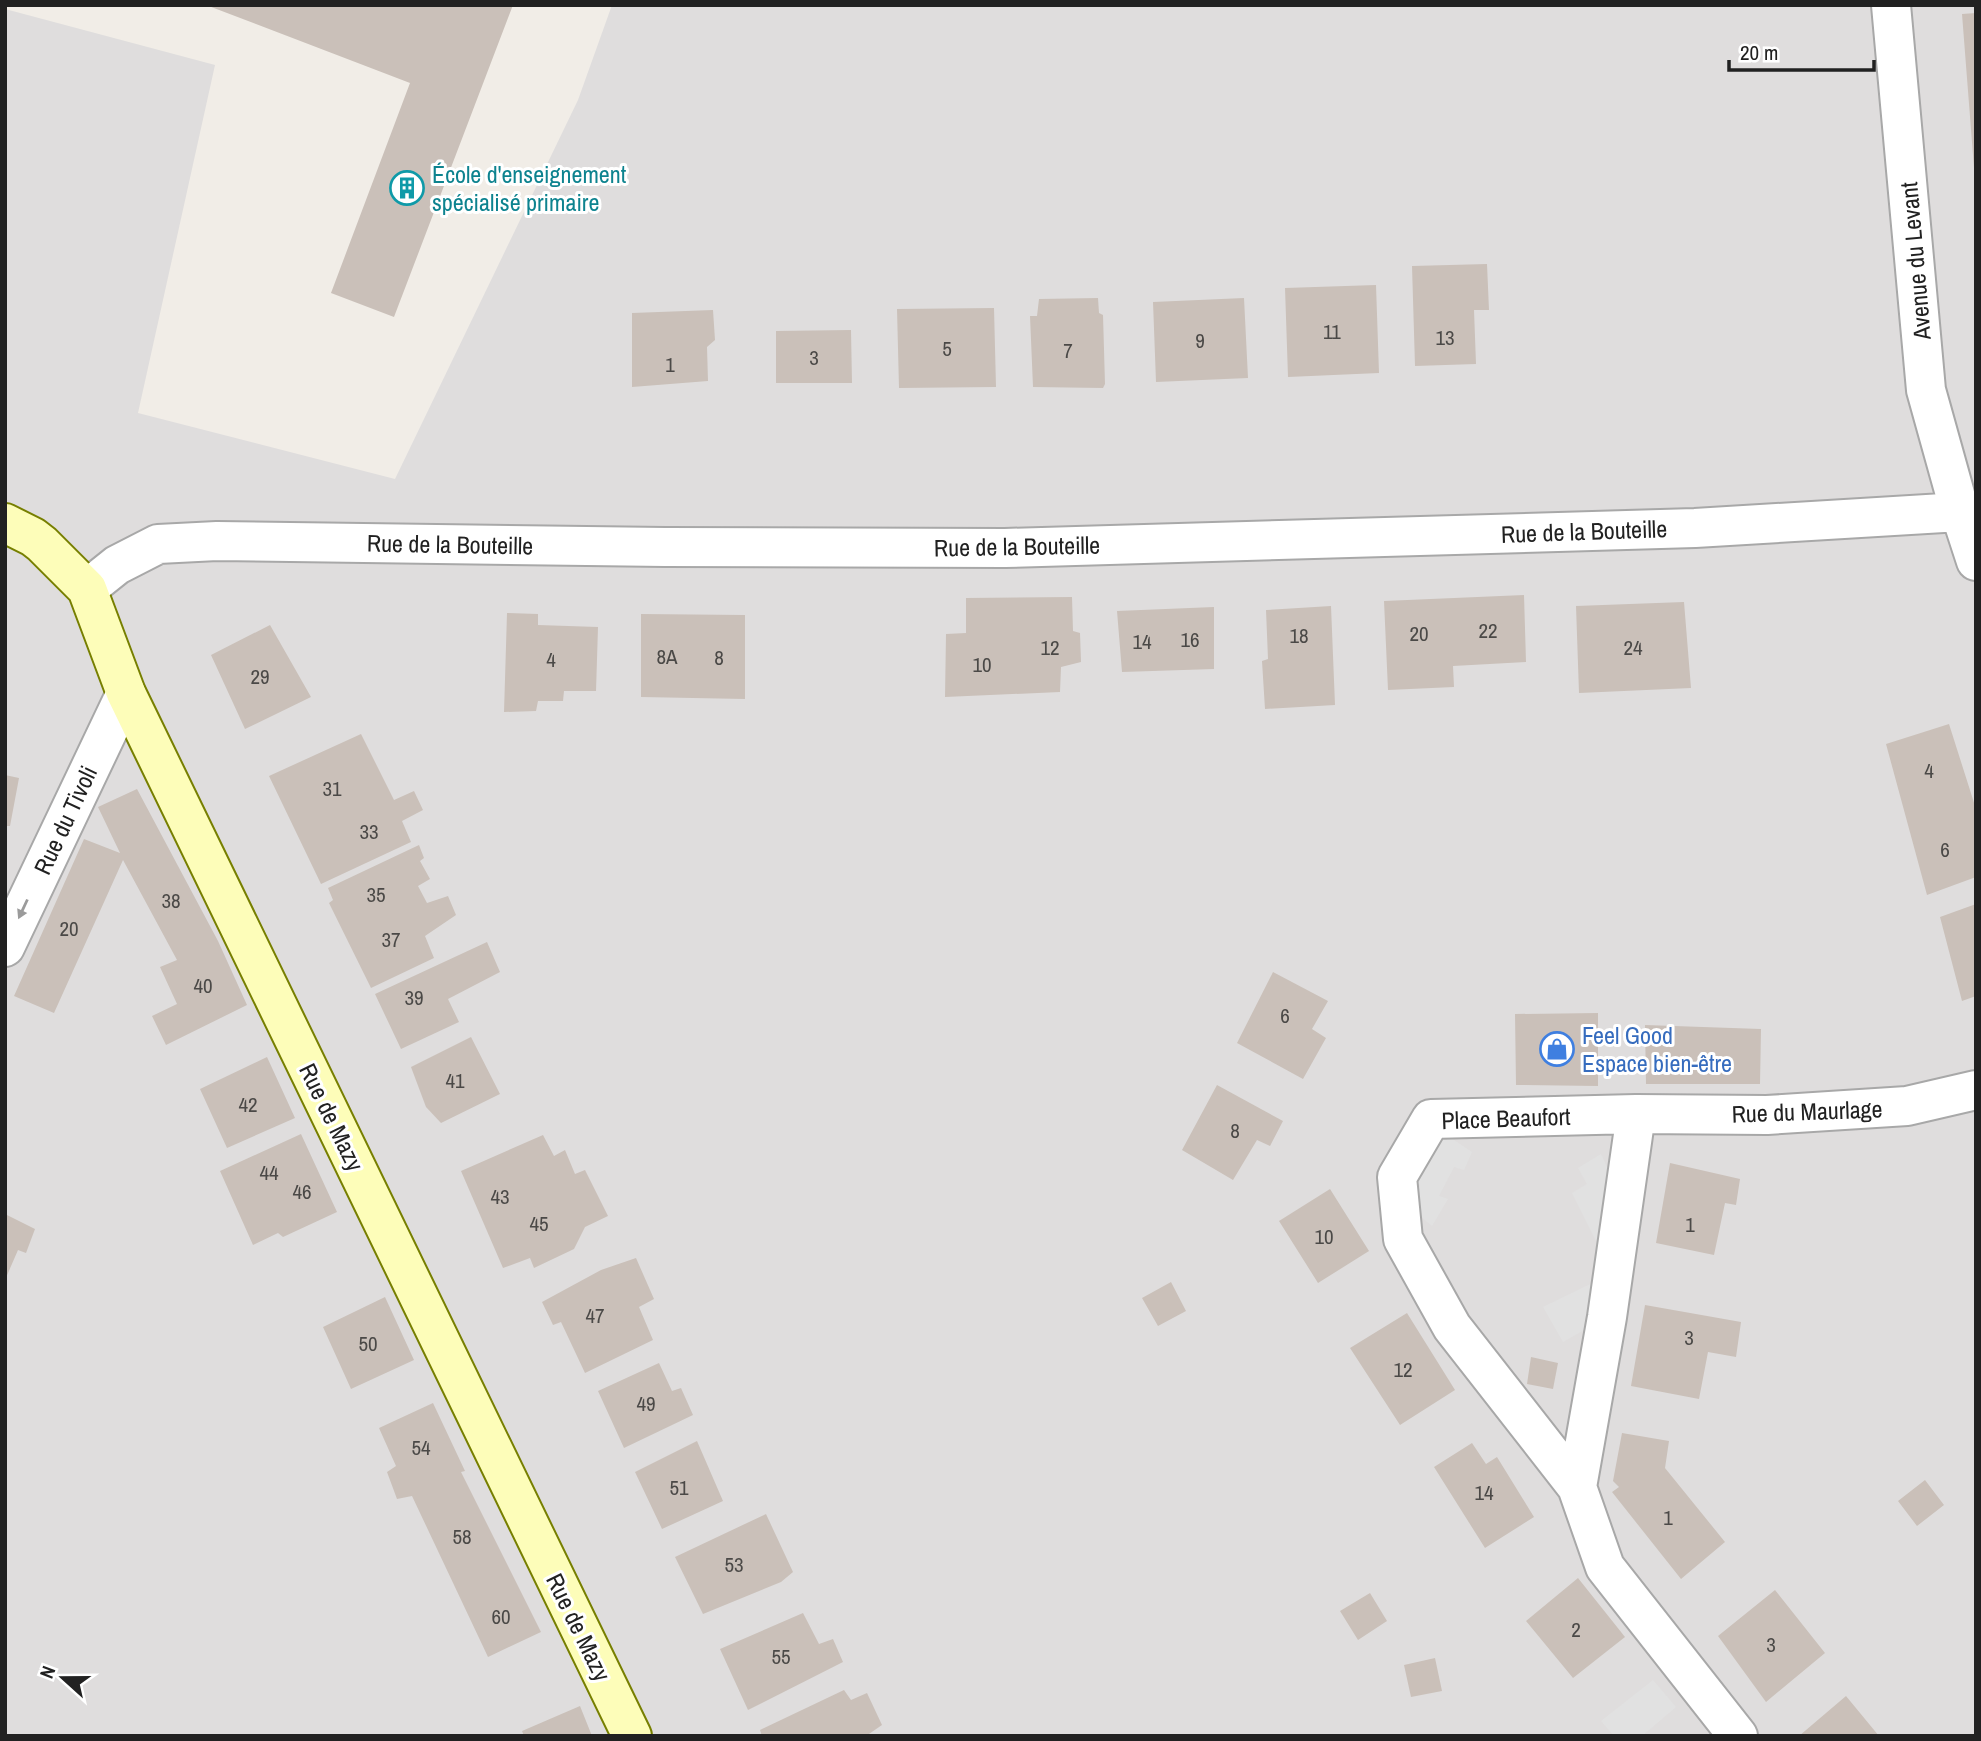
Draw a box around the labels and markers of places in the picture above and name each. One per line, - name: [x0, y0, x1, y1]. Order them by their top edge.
- place label: École d'enseignement spécialisé primaire: [432, 158, 627, 218]
- building icon: École d'enseignement spécialisé primaire: [388, 169, 426, 207]
- place label: Feel Good Espace bien-être: [1582, 1019, 1732, 1079]
- shop icon: Feel Good Espace bien-être: [1538, 1030, 1576, 1068]

